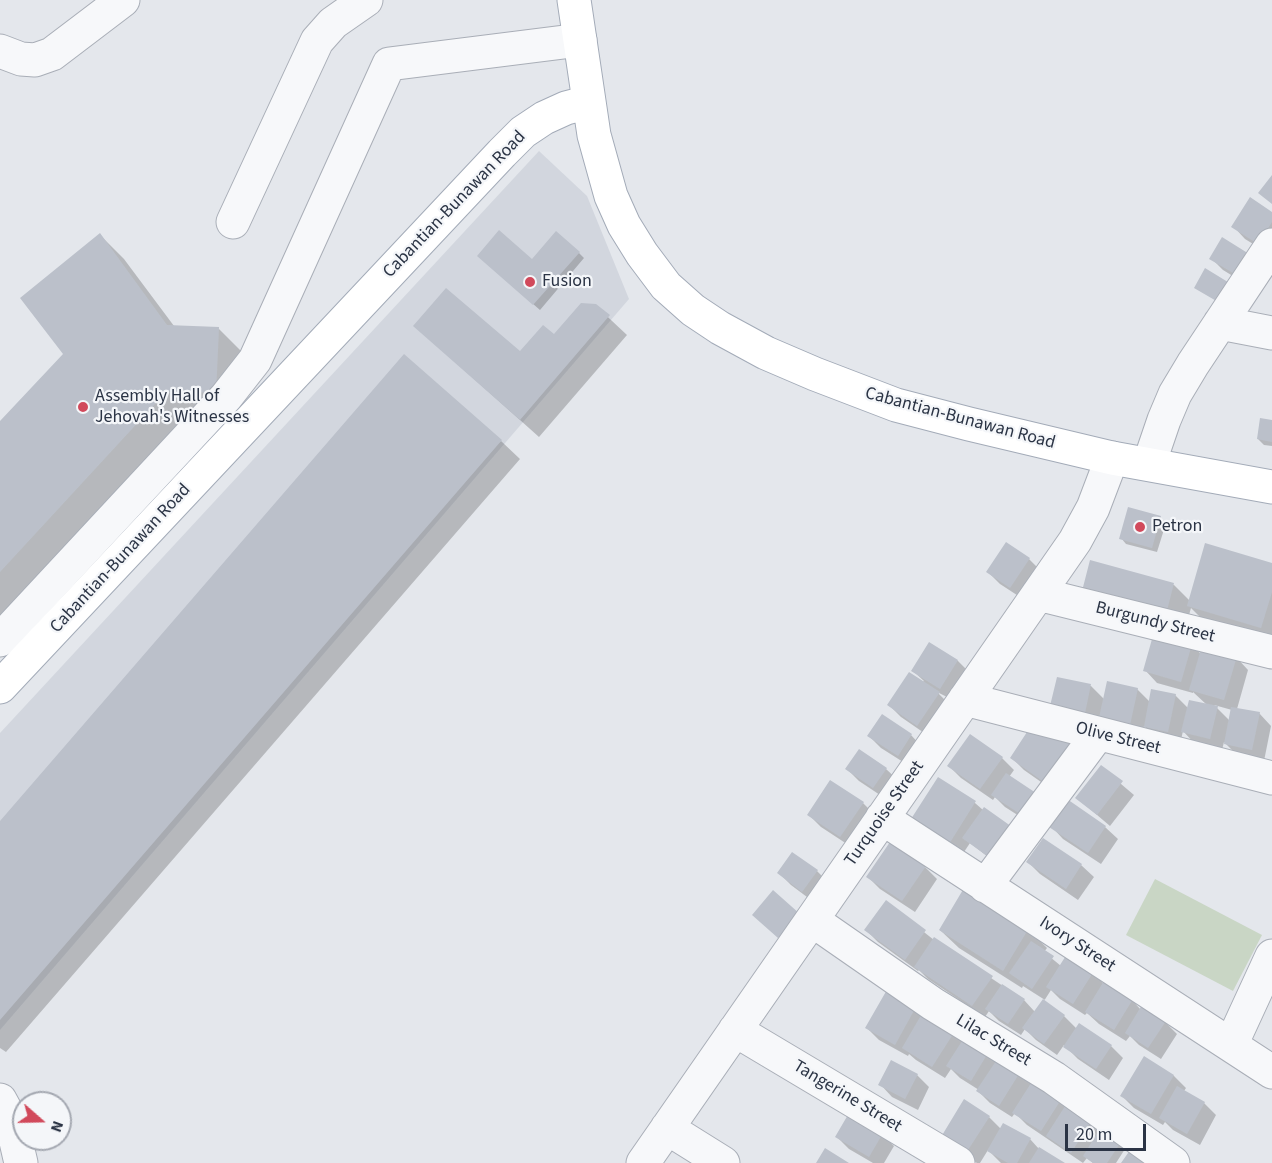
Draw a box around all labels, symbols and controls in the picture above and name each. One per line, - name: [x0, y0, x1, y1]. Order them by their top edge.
- street label: Cabantian-Bunawan Road: [379, 127, 531, 283]
- place label: Fusion: [542, 271, 592, 293]
- marker: Fusion: [523, 275, 537, 289]
- street label: Cabantian-Bunawan Road: [862, 383, 1058, 455]
- place label: Assembly Hall of Jehovah's Witnesses: [95, 386, 249, 428]
- marker: Assembly Hall of Jehovah's Witnesses: [76, 400, 90, 414]
- street label: Cabantian-Bunawan Road: [46, 480, 196, 638]
- place label: Petron: [1152, 516, 1202, 538]
- marker: Petron: [1133, 520, 1147, 534]
- street label: Burgundy Street: [1093, 598, 1217, 648]
- street label: Olive Street: [1073, 718, 1163, 760]
- street label: Turquoise Street: [841, 757, 929, 871]
- street label: Ivory Street: [1035, 912, 1119, 978]
- street label: Lilac Street: [952, 1010, 1034, 1072]
- street label: Tangerine Street: [789, 1056, 905, 1138]
- north arrow: [12, 1091, 72, 1151]
- scale bar: [1068, 1112, 1149, 1150]
- text: N: [45, 1118, 69, 1135]
- text: 20 m: [1076, 1122, 1112, 1147]

